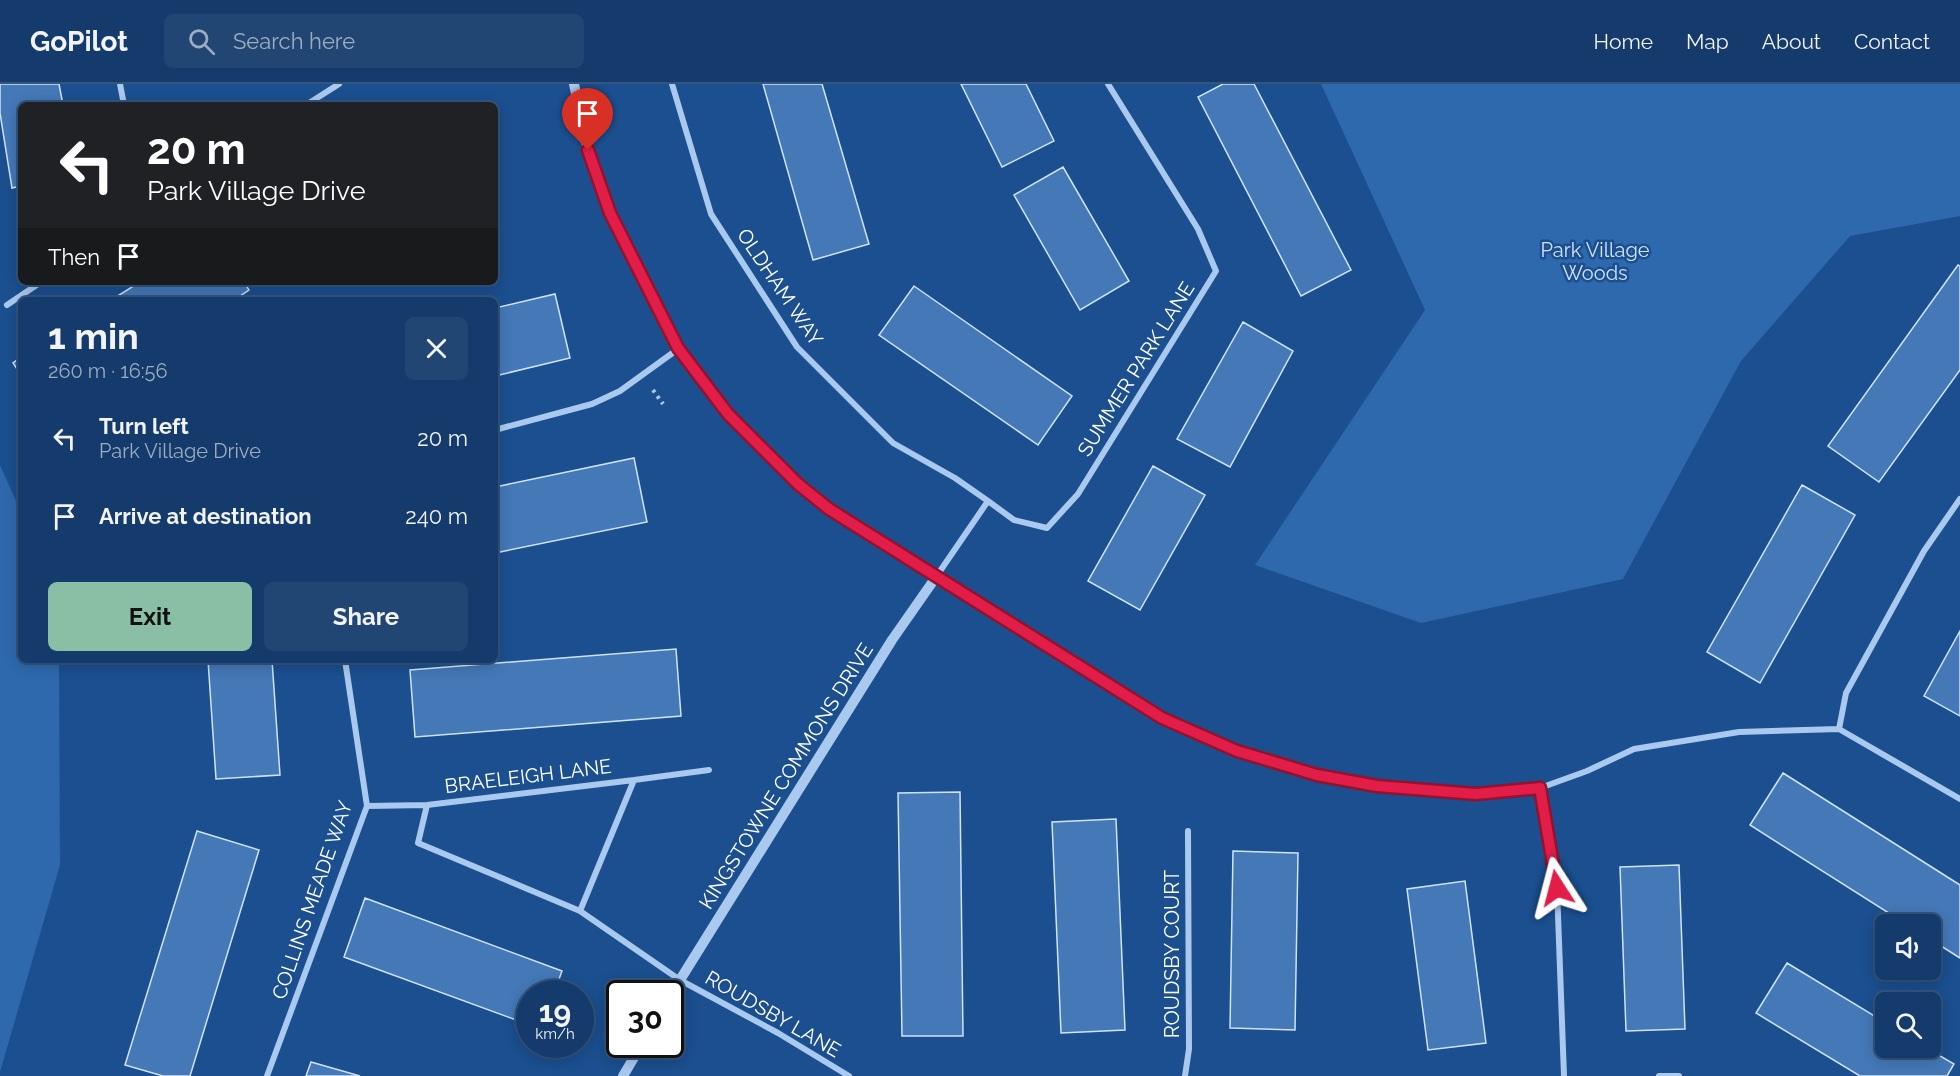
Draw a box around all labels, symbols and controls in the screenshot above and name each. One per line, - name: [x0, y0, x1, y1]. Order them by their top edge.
- search box: [164, 14, 584, 68]
- text: GoPilot: [30, 25, 128, 58]
- icon: search: [185, 25, 218, 58]
- text: Search here: [233, 28, 355, 54]
- text: Home: [1594, 29, 1653, 54]
- text: Map: [1686, 29, 1729, 54]
- text: About: [1762, 29, 1821, 54]
- text: Contact: [1854, 29, 1930, 54]
- pin: [562, 88, 613, 150]
- icon: arrive: [571, 97, 604, 130]
- text: 20 m: [147, 125, 246, 174]
- icon: left: [48, 126, 126, 204]
- text: Park Village Drive: [147, 175, 366, 206]
- street label: OLDHAM WAY: [732, 224, 828, 350]
- park label: Park Village Woods: [1540, 238, 1650, 285]
- icon: arrive: [112, 240, 145, 273]
- text: Then: [48, 244, 100, 270]
- street label: SUMMER PARK LANE: [1073, 277, 1199, 461]
- text: 1 min: [48, 315, 139, 357]
- button: close: [405, 317, 468, 380]
- text: 260 m · 16:56: [48, 359, 168, 383]
- text: Turn left: [99, 413, 189, 439]
- icon: left: [48, 422, 81, 455]
- text: 20 m: [417, 425, 468, 451]
- text: Park Village Drive: [99, 439, 261, 463]
- icon: arrive: [48, 500, 81, 533]
- text: Arrive at destination: [99, 503, 312, 529]
- text: 240 m: [405, 503, 468, 529]
- button: Exit: [48, 582, 252, 651]
- button: Share: [264, 582, 468, 651]
- street label: KINGSTOWNE COMMONS DRIVE: [694, 639, 878, 913]
- street label: BRAELEIGH LANE: [443, 754, 613, 798]
- street label: COLLINS MEADE WAY: [267, 798, 357, 1002]
- position arrow: [1525, 856, 1589, 920]
- street label: ROUDSBY COURT: [1160, 870, 1184, 1038]
- map controls: [1875, 914, 1941, 1058]
- button: sound: [1875, 914, 1941, 980]
- street label: ROUDSBY LANE: [701, 965, 845, 1063]
- speed limit sign: 30: [606, 980, 684, 1058]
- button: search: [1875, 992, 1941, 1058]
- text: 19: [539, 994, 571, 1029]
- text: km/h: [535, 1025, 575, 1043]

